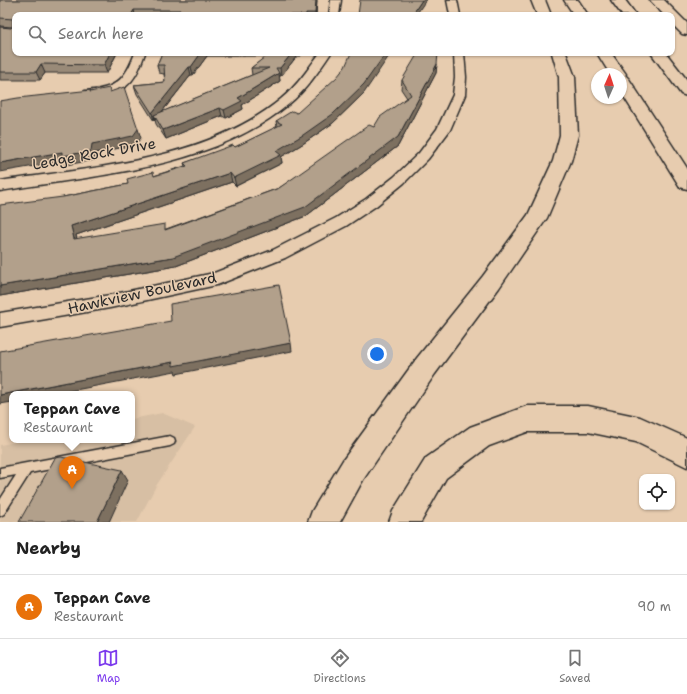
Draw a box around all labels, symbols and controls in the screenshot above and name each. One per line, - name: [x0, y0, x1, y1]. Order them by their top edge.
- search box: [12, 12, 675, 56]
- icon: search: [26, 23, 48, 45]
- text: Search here: [58, 24, 144, 44]
- north arrow: [591, 68, 627, 104]
- street label: Ledge Rock Drive: [31, 133, 157, 175]
- street label: Hawkview Boulevard: [66, 267, 219, 319]
- your location: [367, 344, 387, 364]
- popup: [9, 391, 135, 443]
- text: Teppan Cave: [24, 399, 120, 419]
- text: Restaurant: [24, 419, 93, 436]
- pin: A: [59, 456, 85, 489]
- map controls: [639, 474, 675, 510]
- button: locate: [639, 474, 675, 510]
- text: Nearby: [16, 537, 81, 559]
- text: Teppan Cave: [54, 588, 151, 608]
- text: A: [24, 598, 34, 615]
- text: 90 m: [637, 598, 671, 615]
- text: Restaurant: [54, 608, 124, 625]
- tab: Map: [97, 647, 120, 686]
- tab: Directions: [313, 647, 366, 686]
- tab: Saved: [559, 647, 590, 686]

